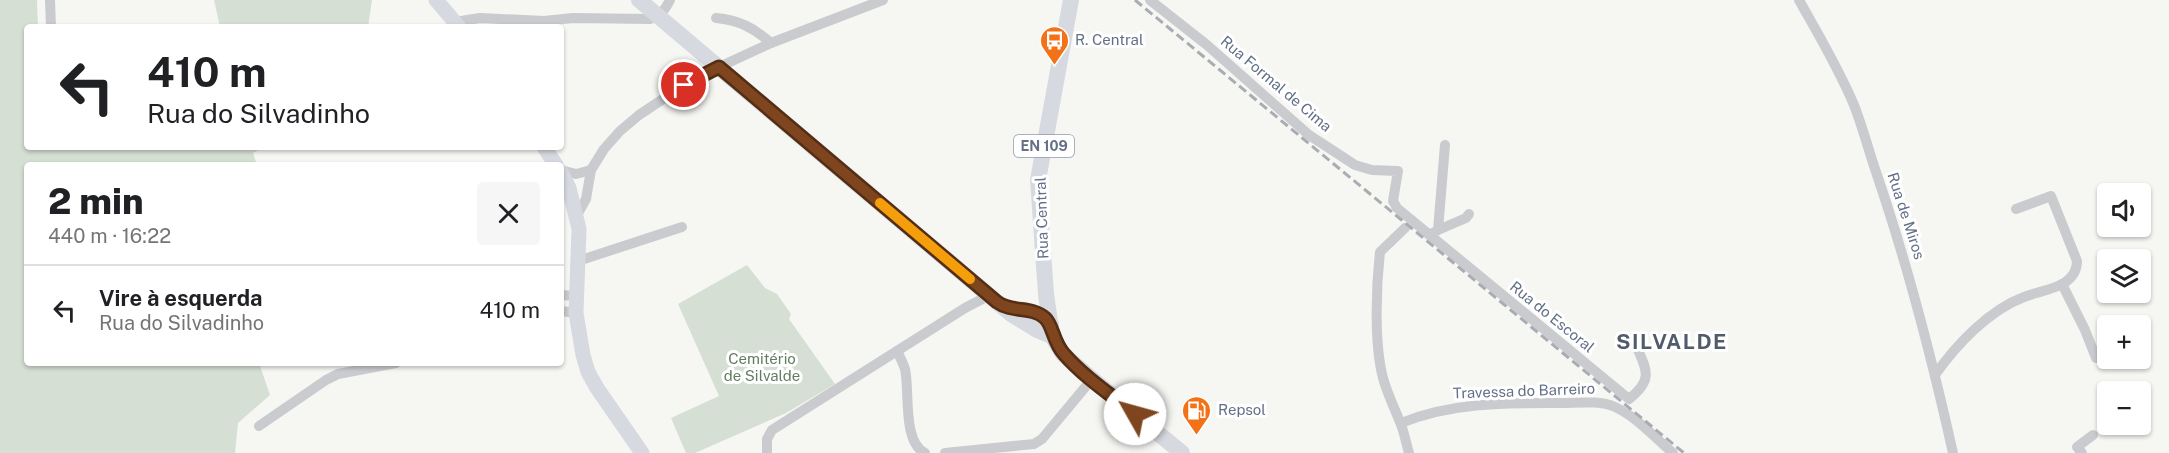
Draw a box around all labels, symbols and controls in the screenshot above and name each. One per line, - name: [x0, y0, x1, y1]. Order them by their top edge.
- bus stop icon: R. Central: [1038, 24, 1070, 66]
- place label: R. Central: [1075, 31, 1143, 48]
- street label: Rua Formal de Cima: [1217, 32, 1335, 135]
- text: 410 m: [147, 47, 267, 96]
- icon: left: [48, 48, 126, 126]
- pin: [658, 59, 709, 110]
- icon: arrive: [667, 68, 700, 101]
- text: Rua do Silvadinho: [147, 97, 370, 129]
- road number: EN 109: [1014, 135, 1074, 157]
- street label: Rua de Miros: [1884, 170, 1929, 261]
- street label: Rua Central: [1032, 177, 1051, 259]
- text: 2 min: [48, 180, 144, 222]
- button: close: [477, 182, 540, 245]
- map controls: [2097, 183, 2151, 435]
- button: sound: [2097, 183, 2151, 237]
- text: 440 m · 16:22: [48, 224, 171, 248]
- button: layers: [2097, 249, 2151, 303]
- street label: Rua do Escoral: [1507, 278, 1598, 356]
- text: Vire à esquerda: [99, 285, 263, 311]
- icon: left: [48, 294, 81, 327]
- text: 410 m: [479, 297, 540, 323]
- text: Rua do Silvadinho: [99, 311, 264, 335]
- button: +: [2097, 315, 2151, 369]
- district label: SILVALDE: [1616, 329, 1728, 354]
- park label: Cemitério de Silvalde: [724, 350, 800, 384]
- street label: Travessa do Barreiro: [1453, 380, 1595, 401]
- button: −: [2097, 381, 2151, 435]
- position arrow: [1103, 382, 1167, 446]
- fuel station icon: Repsol: [1181, 394, 1213, 436]
- place label: Repsol: [1218, 401, 1266, 418]

